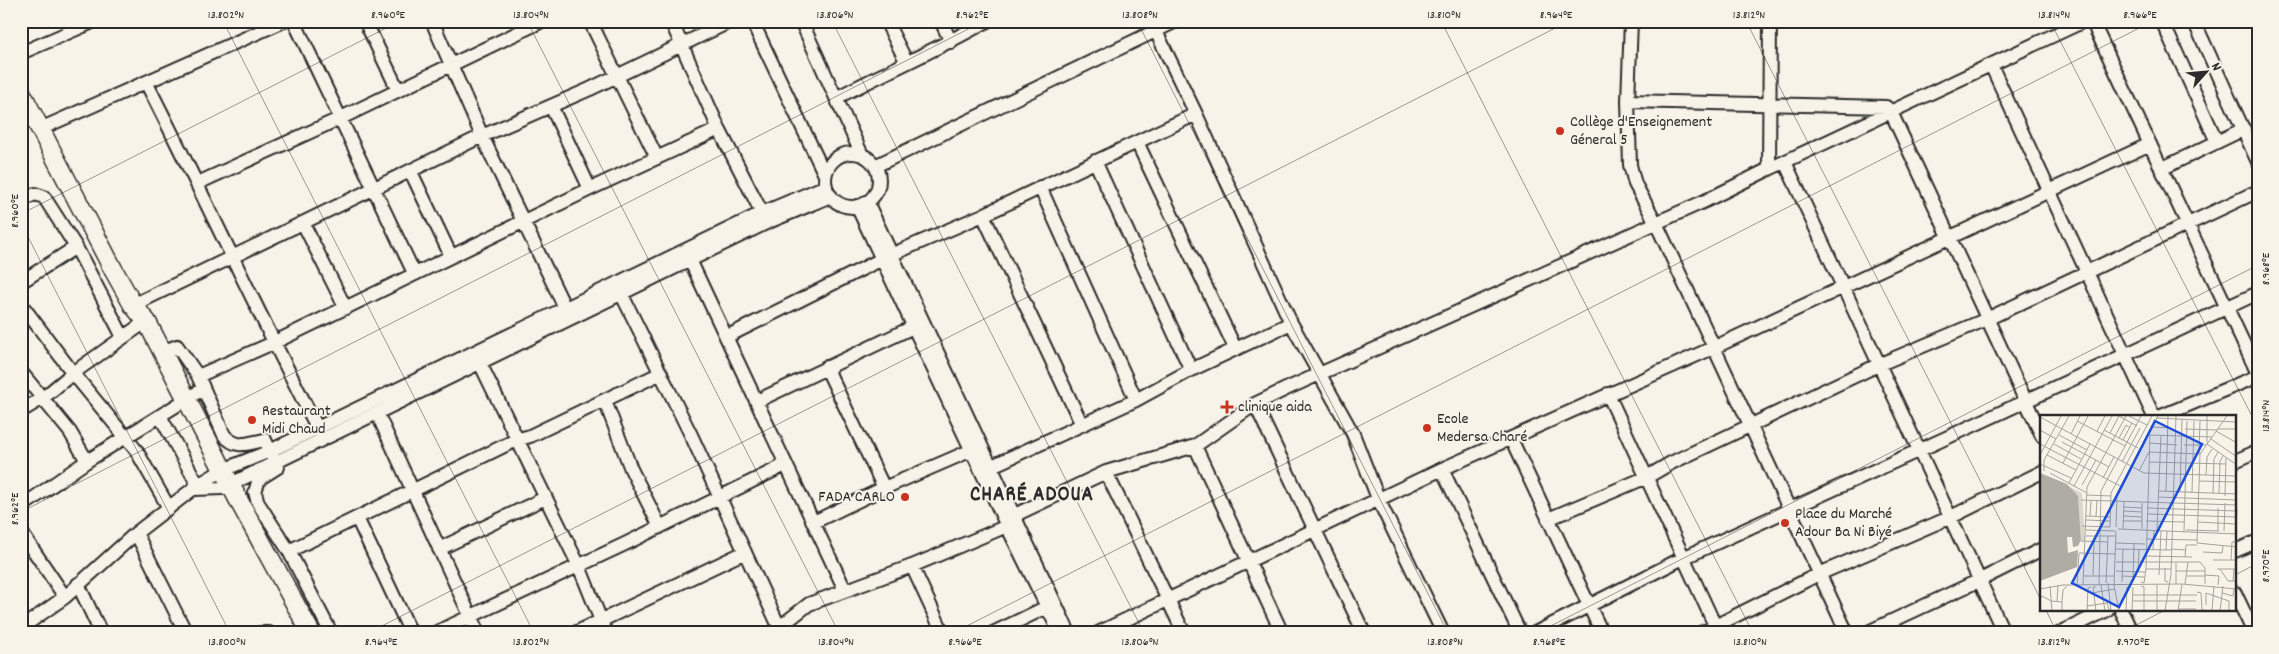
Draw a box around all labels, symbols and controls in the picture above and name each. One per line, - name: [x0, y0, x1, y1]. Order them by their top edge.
- text: 13.802°N: [208, 7, 244, 24]
- text: 8.960°E: [371, 7, 406, 24]
- text: 13.804°N: [513, 7, 549, 24]
- text: 13.806°N: [817, 7, 854, 24]
- text: 8.962°E: [956, 7, 989, 24]
- text: 13.808°N: [1122, 7, 1158, 24]
- text: 13.810°N: [1427, 7, 1461, 24]
- text: 8.964°E: [1540, 7, 1573, 24]
- text: 13.812°N: [1733, 7, 1765, 24]
- text: 13.814°N: [2038, 7, 2070, 24]
- text: 8.966°E: [2123, 7, 2157, 24]
- north arrow: [2182, 48, 2232, 98]
- text: N: [2205, 59, 2226, 75]
- place label: Collège d'Enseignement Géneral 5: [1570, 111, 1712, 152]
- marker: Collège d'Enseignement Géneral 5: [1554, 125, 1566, 137]
- text: 8.960°E: [7, 193, 24, 228]
- text: 8.968°E: [2258, 252, 2275, 285]
- place label: clinique aida: [1238, 396, 1312, 419]
- place label: Restaurant Midi Chaud: [262, 400, 331, 441]
- marker: clinique aida: [1220, 400, 1234, 414]
- text: 13.814°N: [2258, 400, 2275, 432]
- place label: Ecole Medersa Charé: [1437, 408, 1527, 449]
- marker: Restaurant Midi Chaud: [246, 414, 258, 426]
- inset map: [2040, 415, 2236, 612]
- marker: Ecole Medersa Charé: [1421, 422, 1433, 434]
- district label: CHARÉ ADOUA: [970, 481, 1094, 511]
- place label: FADA CARLO: [818, 486, 895, 509]
- marker: FADA CARLO: [899, 491, 911, 503]
- text: 8.962°E: [7, 492, 24, 525]
- place label: Place du Marché Adour Ba Ni Biyé: [1795, 503, 1892, 544]
- marker: Place du Marché Adour Ba Ni Biyé: [1779, 517, 1791, 529]
- text: 8.970°E: [2258, 549, 2275, 582]
- text: 13.800°N: [208, 634, 246, 651]
- text: 8.964°E: [365, 634, 398, 651]
- text: 13.802°N: [513, 634, 549, 651]
- text: 13.804°N: [818, 634, 854, 651]
- text: 8.966°E: [948, 634, 982, 651]
- text: 13.806°N: [1122, 634, 1159, 651]
- text: 13.808°N: [1427, 634, 1463, 651]
- text: 8.968°E: [1533, 634, 1566, 651]
- text: 13.810°N: [1733, 634, 1767, 651]
- text: 13.812°N: [2038, 634, 2070, 651]
- text: 8.970°E: [2117, 634, 2150, 651]

